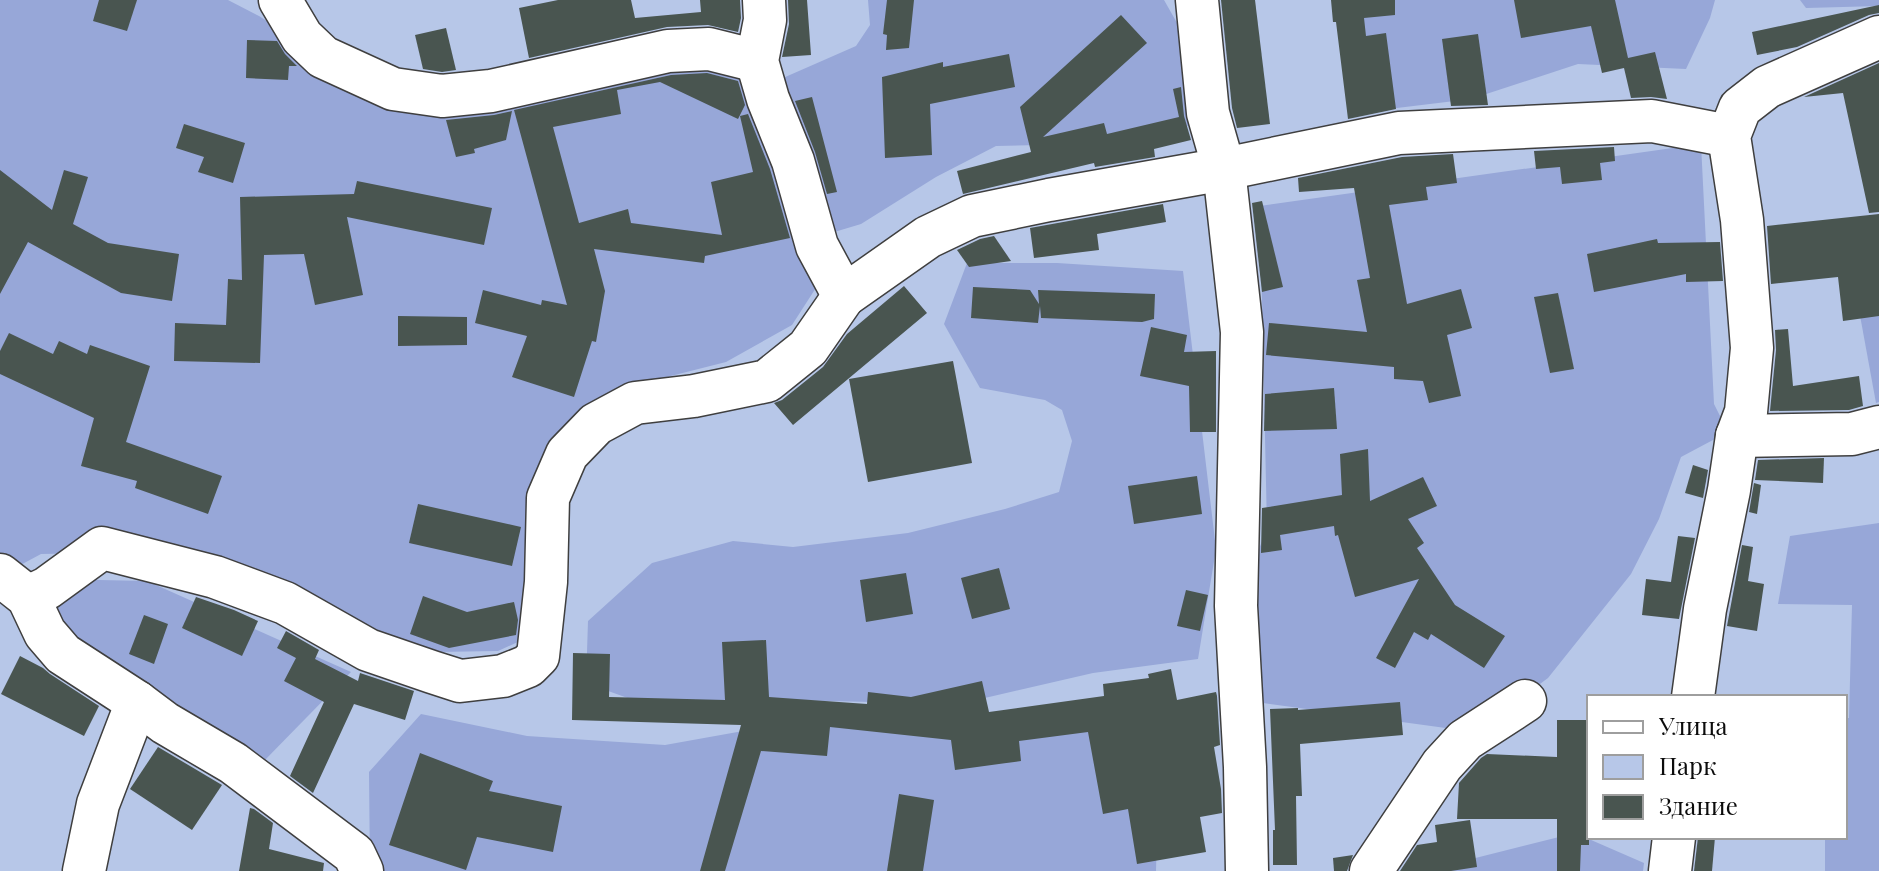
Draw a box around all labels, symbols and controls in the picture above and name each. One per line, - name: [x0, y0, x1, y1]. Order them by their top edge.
- legend: [1587, 695, 1847, 839]
- text: Улица: [1658, 709, 1728, 741]
- text: Парк: [1659, 749, 1717, 781]
- text: Здание: [1659, 789, 1738, 821]

